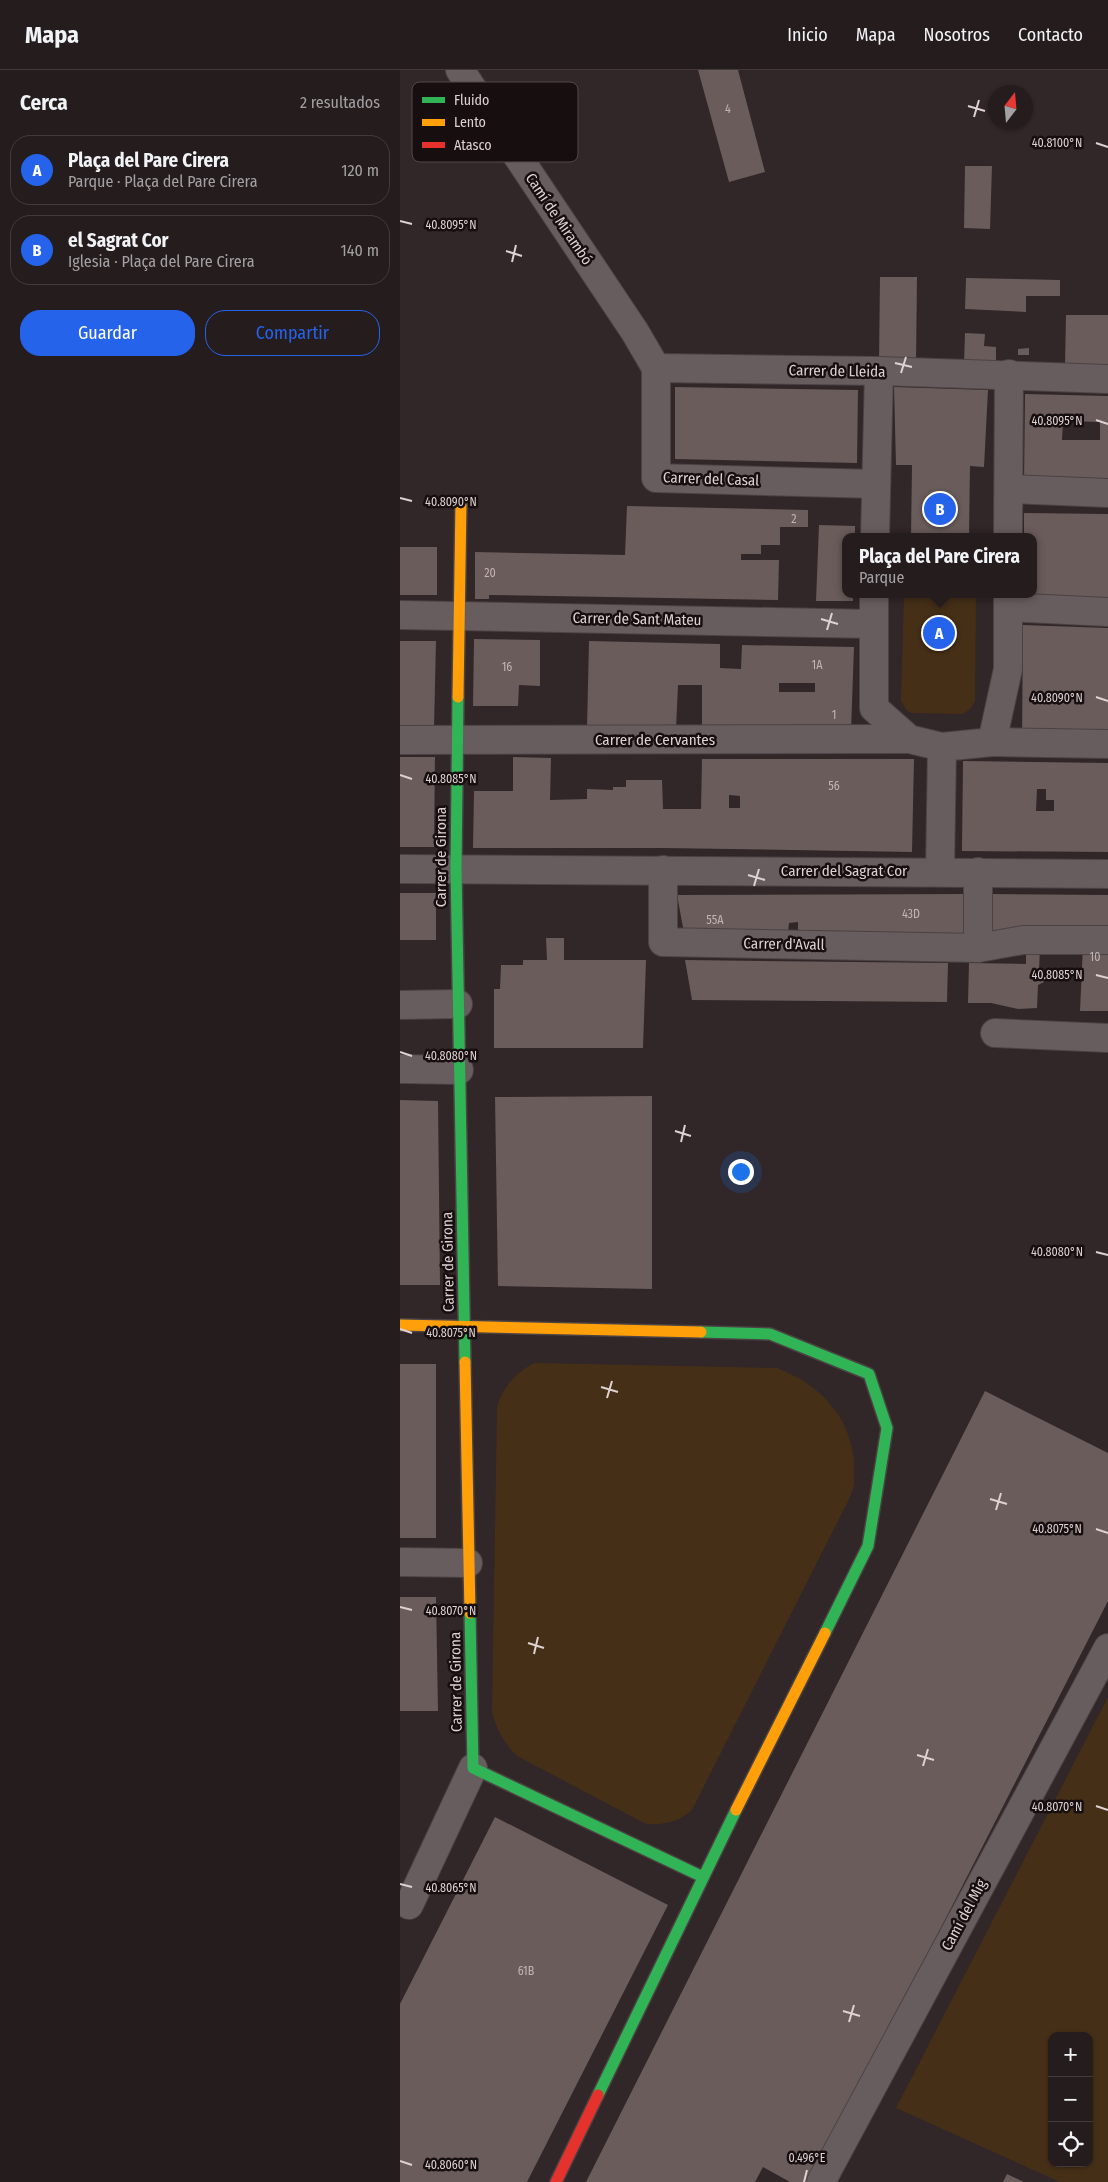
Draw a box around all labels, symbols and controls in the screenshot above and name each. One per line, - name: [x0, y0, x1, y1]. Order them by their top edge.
- text: Mapa: [25, 21, 79, 49]
- text: Inicio: [787, 24, 828, 46]
- text: Mapa: [856, 24, 896, 46]
- text: Nosotros: [924, 24, 990, 46]
- text: Contacto: [1018, 24, 1083, 46]
- legend: [412, 82, 578, 162]
- north arrow: [988, 85, 1033, 130]
- text: Cerca: [20, 90, 68, 116]
- text: Fluido: [454, 92, 489, 109]
- text: 2 resultados: [300, 93, 380, 112]
- house number: 4: [725, 102, 731, 116]
- text: Lento: [454, 114, 486, 131]
- text: 40.8100°N: [1032, 136, 1082, 150]
- text: Atasco: [454, 137, 492, 154]
- text: Plaça del Pare Cirera: [68, 149, 229, 172]
- text: A: [33, 161, 41, 180]
- text: 120 m: [341, 161, 379, 180]
- street label: Camí de Mirambó: [522, 170, 596, 268]
- text: Parque · Plaça del Pare Cirera: [68, 172, 258, 191]
- text: 40.8095°N: [426, 218, 476, 232]
- text: el Sagrat Cor: [68, 229, 169, 252]
- text: B: [33, 241, 41, 260]
- text: 140 m: [341, 241, 379, 260]
- text: Iglesia · Plaça del Pare Cirera: [68, 252, 255, 271]
- button: Guardar: [20, 310, 195, 356]
- button: Compartir: [205, 310, 380, 356]
- street label: Carrer de Lleida: [788, 361, 886, 381]
- text: 40.8095°N: [1032, 414, 1082, 428]
- street label: Carrer del Casal: [663, 468, 759, 490]
- pin: B: [924, 490, 956, 528]
- text: 40.8090°N: [425, 495, 477, 509]
- house number: 2: [791, 512, 797, 526]
- popup: [842, 533, 1037, 598]
- text: Plaça del Pare Cirera: [859, 545, 1020, 568]
- house number: 20: [484, 566, 496, 580]
- text: Parque: [859, 568, 904, 587]
- street label: Carrer de Sant Mateu: [572, 609, 702, 629]
- pin: A: [923, 614, 955, 652]
- house number: 1A: [812, 658, 823, 672]
- house number: 16: [502, 660, 512, 674]
- text: 40.8090°N: [1031, 691, 1083, 705]
- house number: 1: [832, 708, 836, 722]
- street label: Carrer de Cervantes: [595, 731, 715, 749]
- text: 40.8085°N: [425, 772, 477, 786]
- house number: 56: [828, 779, 840, 793]
- street label: Carrer de Girona: [432, 807, 450, 907]
- street label: Carrer del Sagrat Cor: [781, 862, 908, 880]
- house number: 43D: [902, 907, 920, 921]
- house number: 55A: [706, 913, 724, 927]
- street label: Carrer d'Avall: [743, 934, 825, 954]
- house number: 10: [1090, 950, 1100, 964]
- text: 40.8085°N: [1031, 968, 1083, 982]
- text: 40.8080°N: [425, 1049, 477, 1063]
- your location: [728, 1159, 754, 1185]
- street label: Carrer de Girona: [438, 1212, 458, 1312]
- text: 40.8080°N: [1031, 1245, 1083, 1259]
- text: 40.8075°N: [426, 1326, 476, 1340]
- text: 40.8075°N: [1032, 1522, 1082, 1536]
- text: 40.8070°N: [426, 1604, 476, 1618]
- street label: Carrer de Girona: [446, 1632, 466, 1732]
- text: 40.8070°N: [1032, 1800, 1082, 1814]
- street label: Camí del Mig: [938, 1876, 990, 1954]
- text: 40.8065°N: [425, 1881, 477, 1895]
- house number: 61B: [518, 1964, 535, 1978]
- map controls: [1048, 2032, 1093, 2167]
- button: +: [1048, 2032, 1093, 2077]
- button: −: [1048, 2077, 1093, 2122]
- button: locate: [1048, 2122, 1093, 2167]
- text: 0.496°E: [789, 2151, 826, 2165]
- text: 40.8060°N: [425, 2158, 477, 2172]

